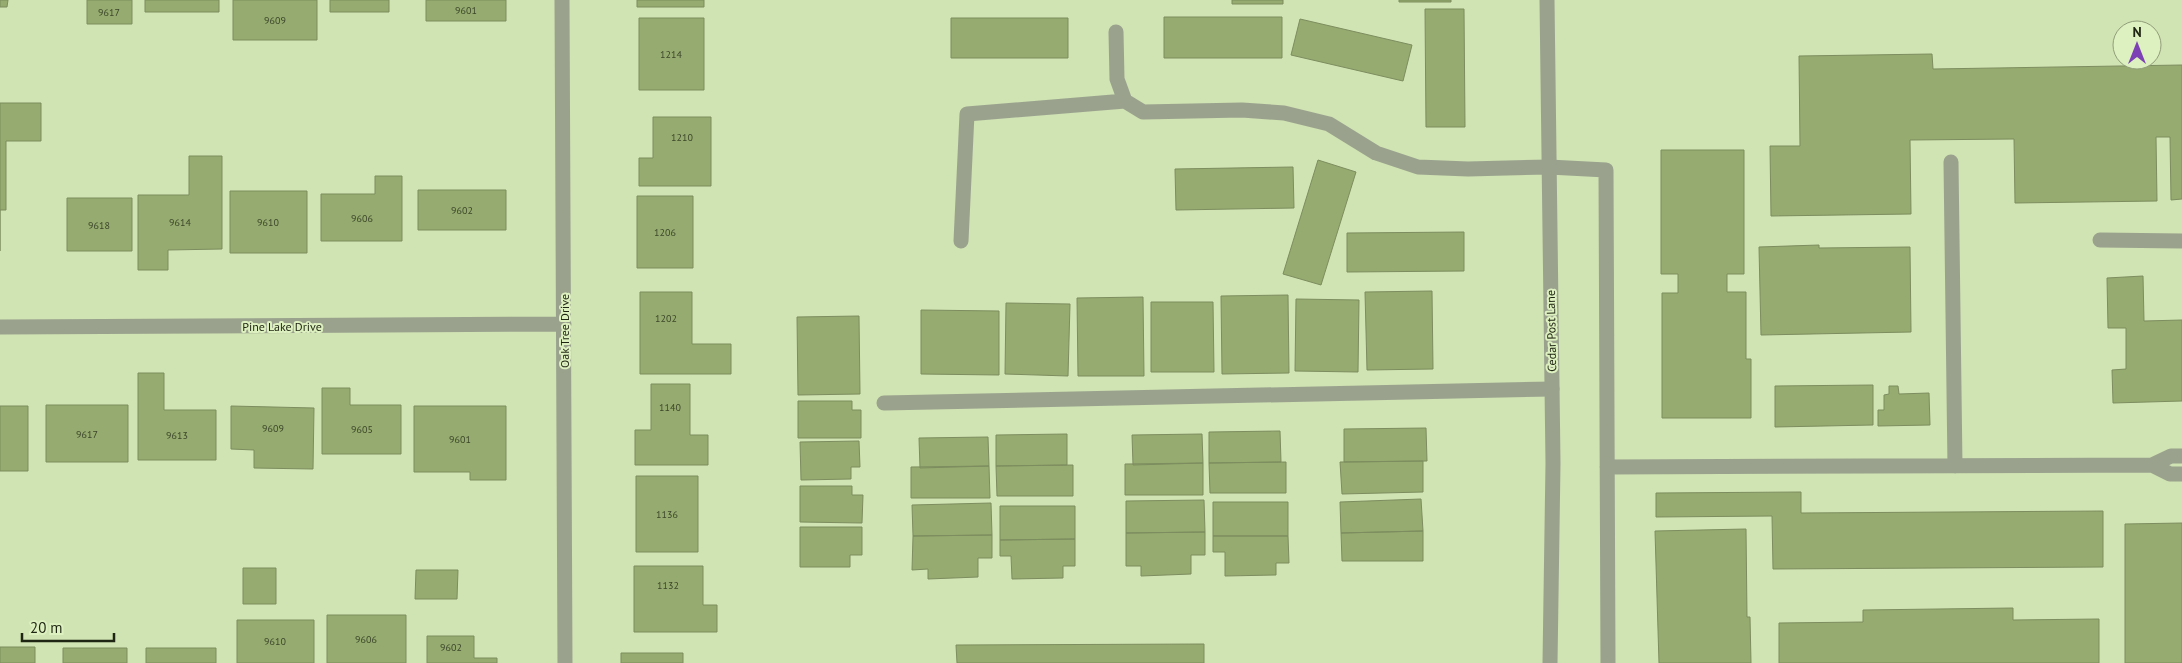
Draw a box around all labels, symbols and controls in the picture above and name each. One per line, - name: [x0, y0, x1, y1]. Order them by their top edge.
- house number: 9601: [455, 4, 477, 17]
- house number: 9617: [98, 6, 120, 19]
- house number: 9609: [264, 14, 286, 27]
- north arrow: [2112, 20, 2162, 70]
- text: N: [2132, 23, 2142, 41]
- house number: 1214: [660, 48, 682, 61]
- house number: 1210: [671, 131, 693, 144]
- house number: 9602: [451, 204, 473, 217]
- house number: 9606: [351, 212, 373, 225]
- house number: 9614: [169, 216, 191, 229]
- house number: 9610: [257, 216, 279, 229]
- house number: 9618: [88, 219, 110, 232]
- house number: 1206: [654, 226, 676, 239]
- street label: Cedar Post Lane: [1543, 290, 1559, 372]
- street label: Oak Tree Drive: [557, 294, 572, 368]
- house number: 1202: [655, 312, 677, 325]
- street label: Pine Lake Drive: [242, 319, 322, 334]
- house number: 1140: [659, 401, 681, 414]
- house number: 9609: [262, 422, 284, 435]
- house number: 9605: [351, 423, 373, 436]
- house number: 9617: [76, 428, 98, 441]
- house number: 9613: [166, 429, 188, 442]
- house number: 9601: [449, 433, 471, 446]
- house number: 1136: [656, 508, 678, 521]
- house number: 1132: [657, 579, 679, 592]
- scale bar: [22, 610, 115, 642]
- text: 20 m: [30, 618, 63, 637]
- house number: 9606: [355, 633, 377, 646]
- house number: 9610: [264, 635, 286, 648]
- house number: 9602: [440, 641, 462, 654]

